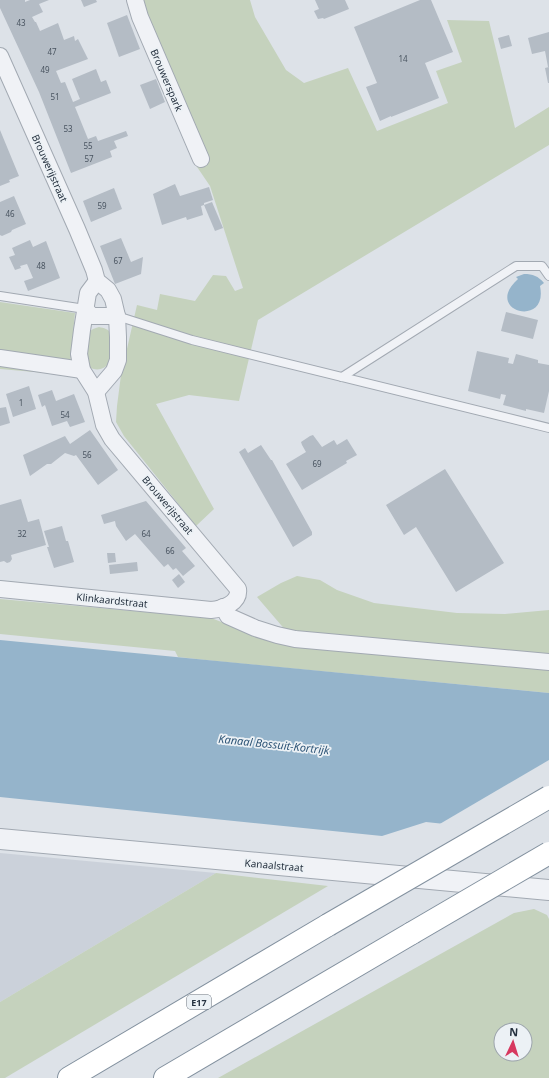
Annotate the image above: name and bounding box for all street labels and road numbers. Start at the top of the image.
street label: Brouwerspark [148,47,187,114]
street label: Brouwerijstraat [29,132,71,204]
street label: Brouwerijstraat [139,473,197,538]
street label: Klinkaardstraat [76,589,149,611]
street label: Kanaalstraat [244,855,304,875]
road number: E17 [187,995,211,1009]

